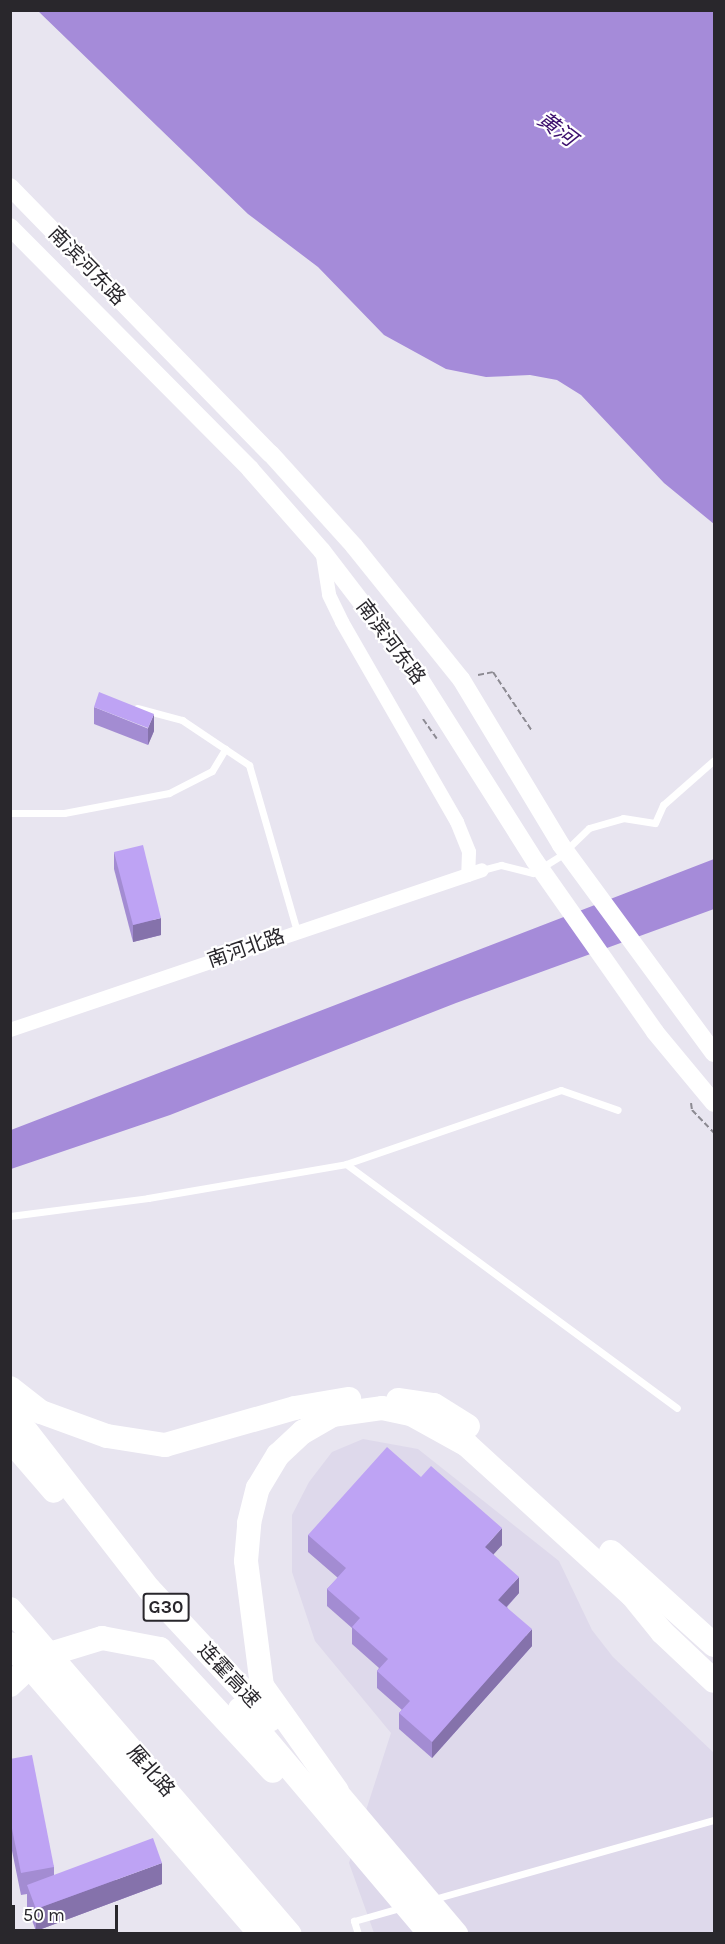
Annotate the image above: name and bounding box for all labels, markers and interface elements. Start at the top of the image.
water label: 黄河 [533,106,581,152]
street label: 南滨河东路 [44,222,130,310]
street label: 南滨河东路 [351,595,431,689]
street label: 南河北路 [204,924,288,972]
road number: G30 [142,1592,190,1622]
street label: 连霍高速 [193,1638,265,1712]
street label: 雁北路 [122,1740,180,1802]
scale bar [15,1893,122,1931]
text: 50 m [23,1904,65,1926]

